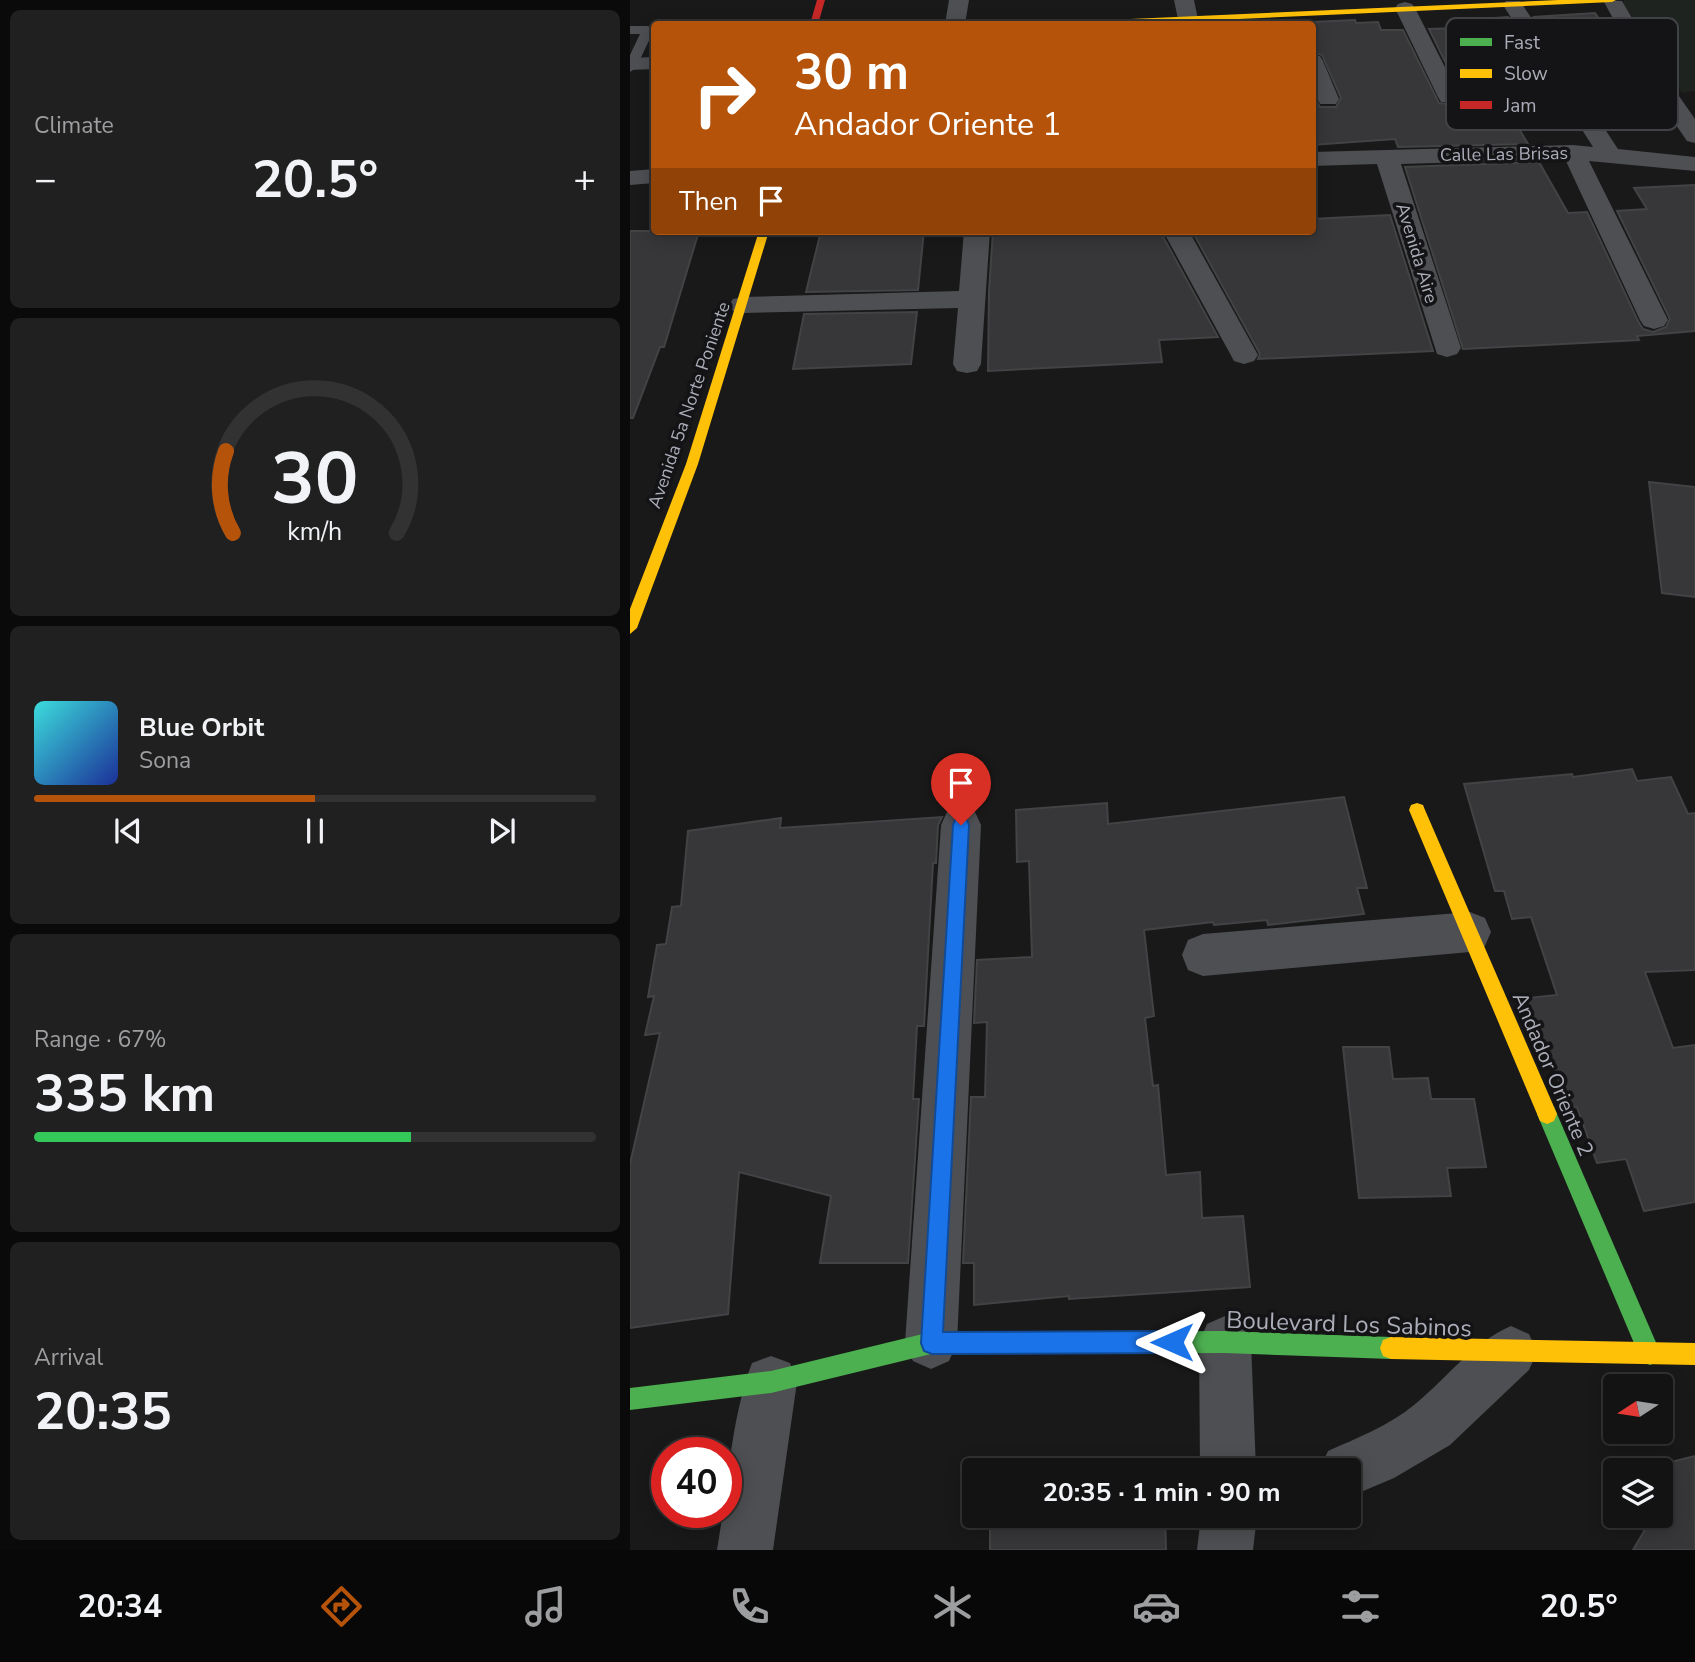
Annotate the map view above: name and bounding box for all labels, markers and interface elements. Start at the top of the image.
legend [1446,18,1678,130]
text: Fast [1504,30,1540,56]
text: 30 m [794,39,909,106]
icon: right [679,49,770,140]
text: Slow [1504,61,1548,87]
text: Jam [1503,93,1537,119]
text: Andador Oriente 1 [794,103,1061,146]
text: Climate [34,110,114,141]
street label: Calle Las Brisas [1440,141,1568,167]
text: 20.5° [252,144,378,215]
text: − [34,154,57,205]
text: + [573,154,596,205]
icon: arrive [752,182,790,220]
text: Then [679,184,738,219]
street label: Avenida Aire [1390,200,1444,306]
street label: Avenida 5a Norte Poniente [642,298,736,512]
text: 30 [271,429,359,529]
text: km/h [287,515,343,549]
text: Blue Orbit [139,710,264,745]
text: Sona [139,745,191,776]
pin [931,753,991,825]
icon: arrive [942,764,980,802]
icon: previous [109,812,147,850]
icon: pause [296,812,334,850]
icon: next [483,812,521,850]
street label: Andador Oriente 2 [1506,988,1600,1160]
text: Range · 67% [34,1024,166,1055]
text: 335 km [34,1058,215,1129]
street label: Boulevard Los Sabinos [1226,1304,1472,1344]
position arrow [1135,1305,1209,1379]
text: Arrival [34,1342,103,1373]
north arrow [1603,1374,1673,1444]
map controls [1603,1374,1673,1528]
text: 20:35 [34,1376,172,1447]
speed limit sign: 40 [651,1437,742,1528]
button: layers [1603,1458,1673,1528]
text: 20:35 · 1 min · 90 m [1042,1475,1281,1510]
icon: directions [317,1582,366,1631]
icon: music [521,1582,570,1631]
icon: phone [725,1582,774,1631]
icon: climate [928,1582,977,1631]
icon: car [1132,1582,1181,1631]
icon: filters [1336,1582,1385,1631]
text: 20:34 [77,1585,162,1628]
text: 20.5° [1540,1585,1618,1628]

